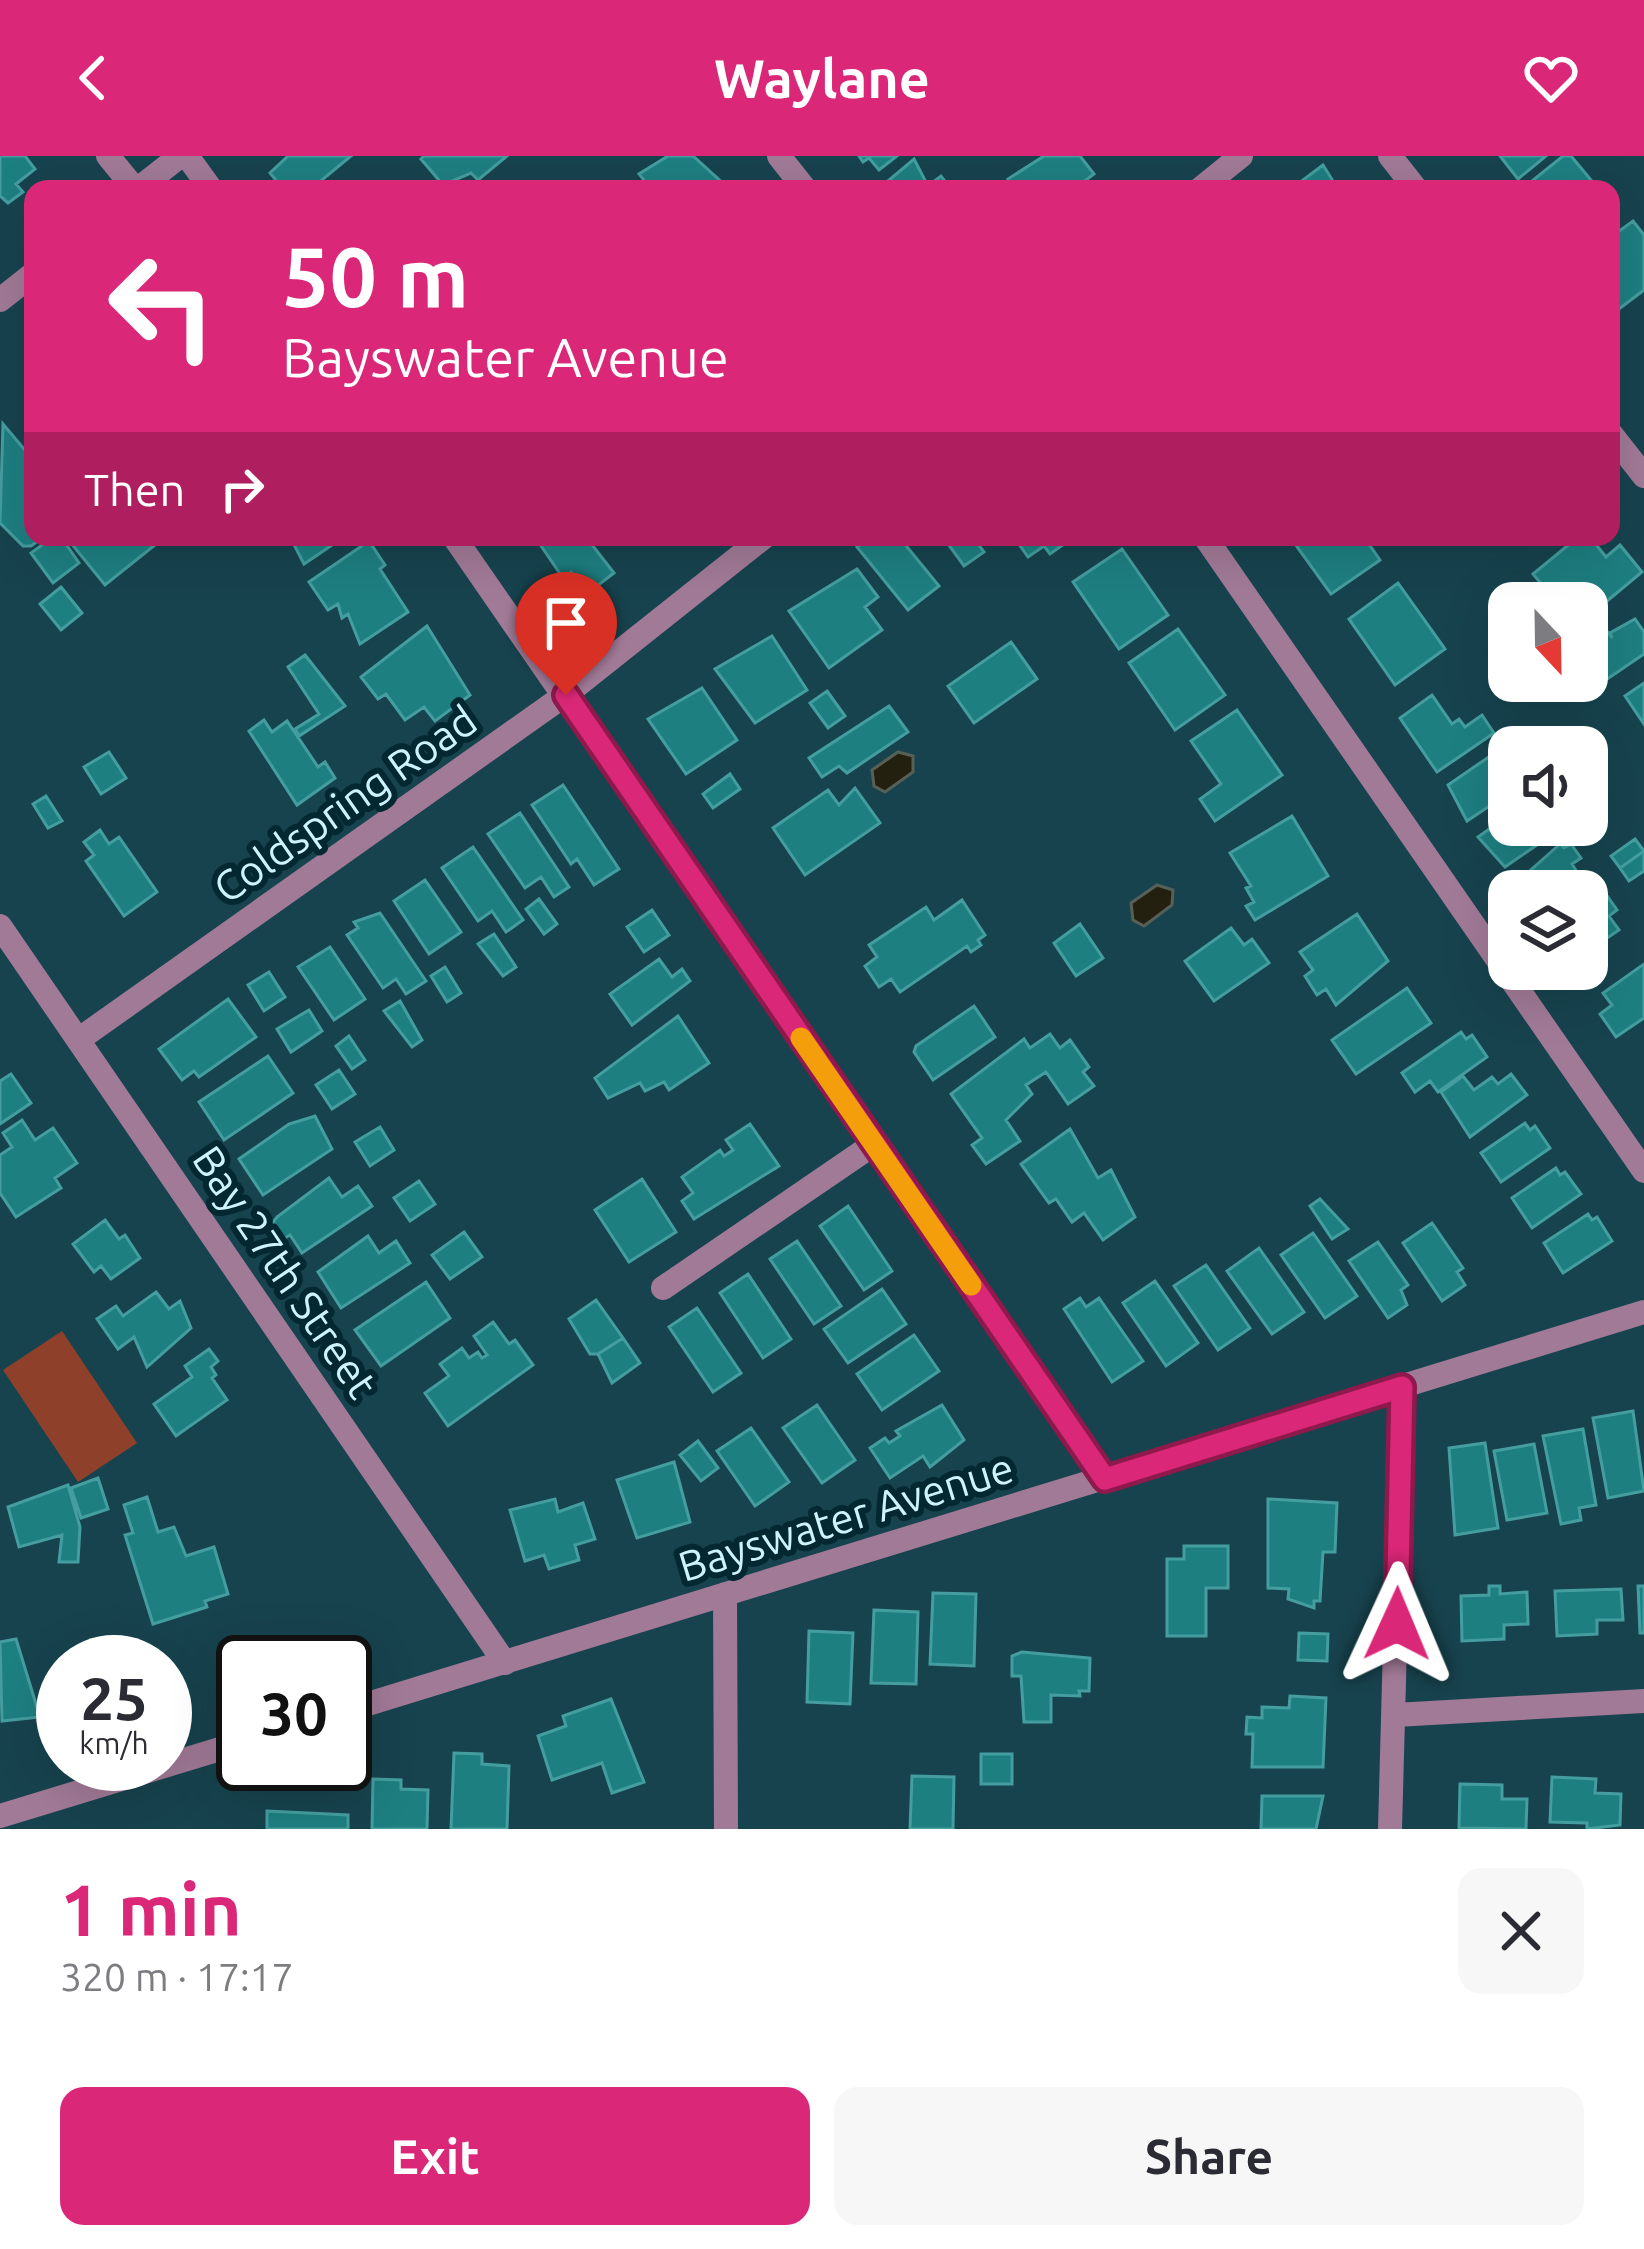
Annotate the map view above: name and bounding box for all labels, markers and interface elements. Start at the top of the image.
icon: back [60,45,126,111]
icon: heart [1518,45,1584,111]
text: Waylane [714,48,930,108]
icon: left [84,228,240,384]
text: 50 m [282,229,469,323]
text: Bayswater Avenue [282,327,729,387]
icon: right [209,456,275,522]
text: Then [84,464,185,515]
pin [515,572,617,695]
north arrow [1488,582,1608,702]
map controls [1488,582,1608,990]
icon: arrive [533,590,599,656]
street label: Coldspring Road [205,696,485,912]
button: sound [1488,726,1608,846]
button: layers [1488,870,1608,990]
street label: Bay 27th Street [184,1137,387,1406]
street label: Bayswater Avenue [673,1443,1019,1590]
position arrow [1334,1561,1460,1687]
speed limit sign: 30 [216,1635,372,1791]
text: 25 [80,1664,148,1731]
text: km/h [79,1726,149,1760]
button: close [1458,1868,1584,1994]
text: 1 min [60,1869,242,1950]
text: 320 m · 17:17 [60,1955,294,1998]
button: Exit [60,2087,810,2225]
button: Share [834,2087,1584,2225]

